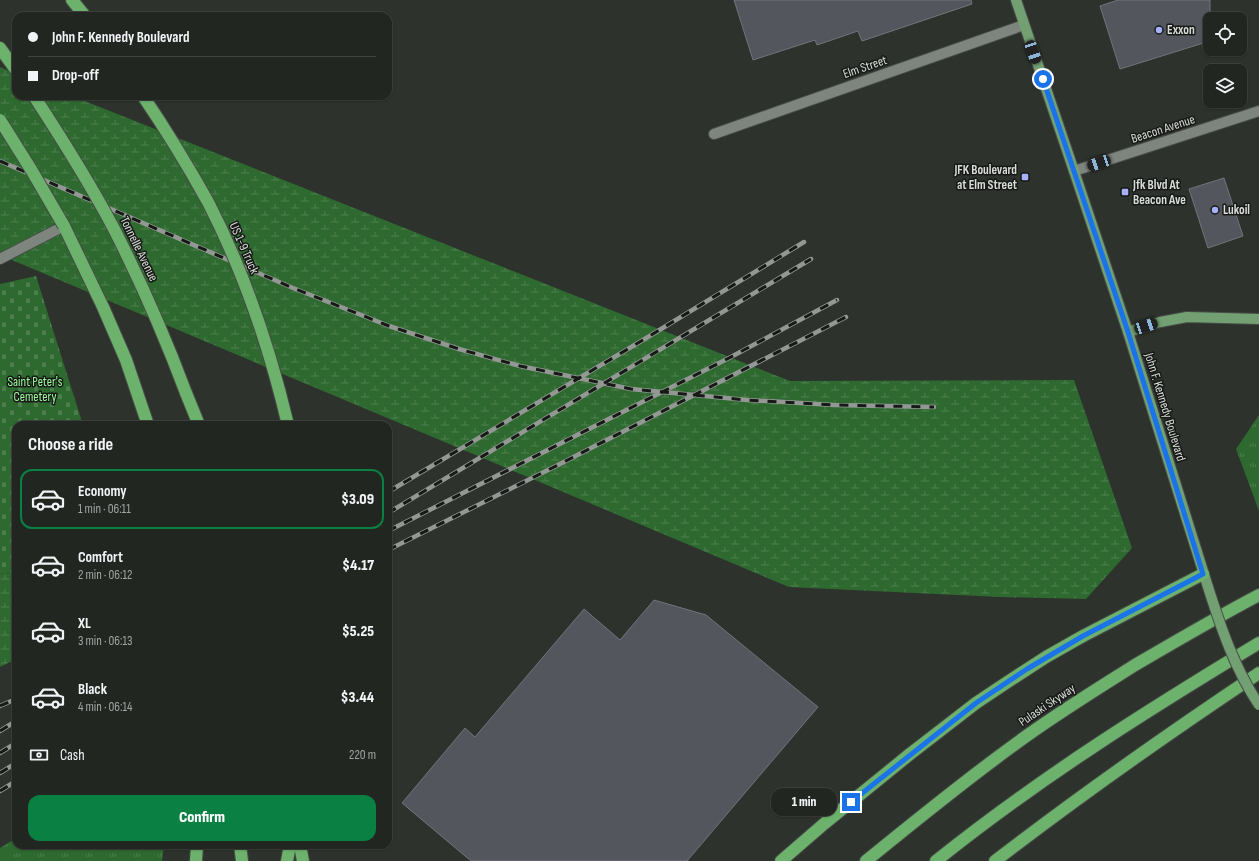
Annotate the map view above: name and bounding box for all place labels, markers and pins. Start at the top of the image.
place label: Exxon [1167,22,1195,38]
marker: Exxon [1154,25,1164,35]
place label: JFK Boulevard at Elm Street [953,162,1018,193]
marker: JFK Boulevard at Elm Street [1020,172,1030,182]
place label: Jfk Blvd At Beacon Ave [1132,177,1186,208]
marker: Jfk Blvd At Beacon Ave [1120,187,1130,197]
place label: Lukoil [1223,202,1250,218]
marker: Lukoil [1210,205,1220,215]

